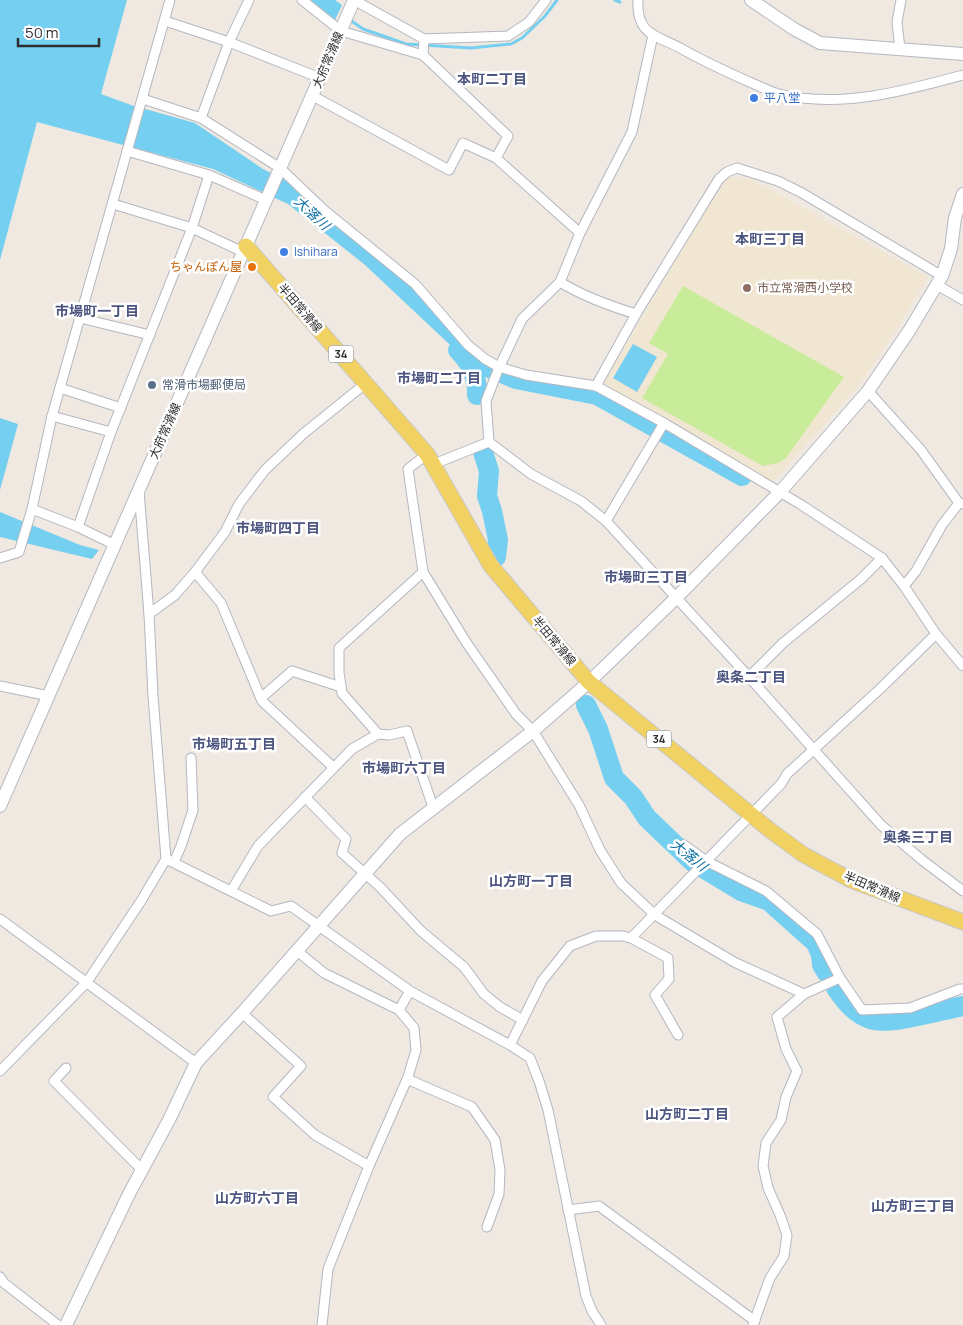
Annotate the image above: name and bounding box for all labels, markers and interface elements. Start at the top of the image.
scale bar [18,15,99,47]
text: 50 m [25,22,59,43]
street label: 大府常滑線 [308,29,347,91]
district label: 本町二丁目 [457,69,527,88]
place label: 平八堂 [764,89,800,106]
marker: 平八堂 [748,92,760,104]
water label: 大落川 [291,191,336,235]
district label: 本町三丁目 [735,229,805,248]
place label: Ishihara [294,243,338,260]
marker: Ishihara [278,246,290,258]
place label: ちゃんぽん屋 [170,258,242,275]
marker: ちゃんぽん屋 [246,261,258,273]
street label: 半田常滑線 [274,279,326,336]
place label: 市立常滑西小学校 [757,279,853,296]
marker: 市立常滑西小学校 [741,282,753,294]
district label: 市場町一丁目 [55,301,139,320]
road number: 34 [328,346,354,362]
district label: 市場町二丁目 [397,368,481,387]
place label: 常滑市場郵便局 [162,376,246,393]
marker: 常滑市場郵便局 [146,379,158,391]
street label: 大府常滑線 [145,400,185,462]
district label: 市場町四丁目 [236,518,320,537]
district label: 市場町三丁目 [604,567,688,586]
street label: 半田常滑線 [529,612,580,669]
district label: 奥条二丁目 [716,667,786,686]
road number: 34 [646,731,672,748]
district label: 市場町五丁目 [192,734,276,753]
district label: 市場町六丁目 [362,758,446,777]
district label: 奥条三丁目 [883,827,953,846]
water label: 大落川 [667,834,713,876]
street label: 半田常滑線 [841,867,903,906]
district label: 山方町一丁目 [489,871,573,890]
district label: 山方町二丁目 [645,1104,729,1123]
district label: 山方町六丁目 [215,1188,299,1207]
district label: 山方町三丁目 [871,1196,955,1215]

